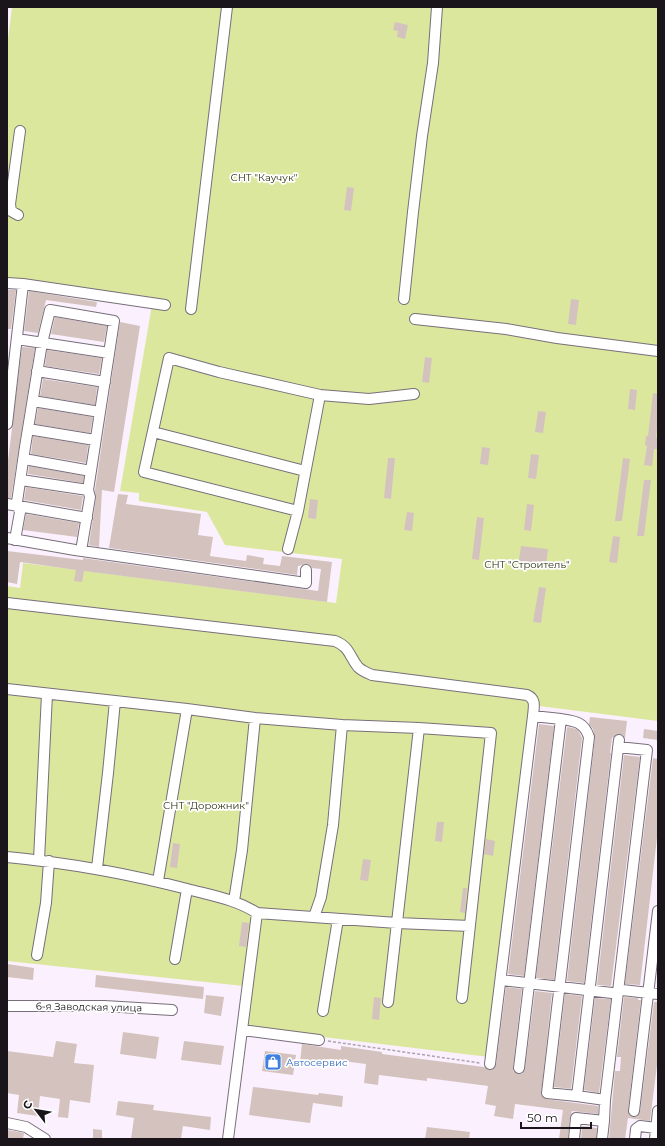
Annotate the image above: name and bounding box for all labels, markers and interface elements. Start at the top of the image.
park label: СНТ "Каучук" [231,171,298,184]
park label: СНТ "Строитель" [484,558,570,571]
park label: СНТ "Дорожник" [163,799,249,812]
street label: 6-я Заводская улица [36,1000,142,1014]
shop icon: Автосервис [263,1052,283,1072]
place label: Автосервис [286,1056,348,1069]
north arrow [16,1090,56,1130]
text: С [19,1098,35,1112]
scale bar [521,1104,591,1130]
text: 50 m [527,1110,558,1125]

